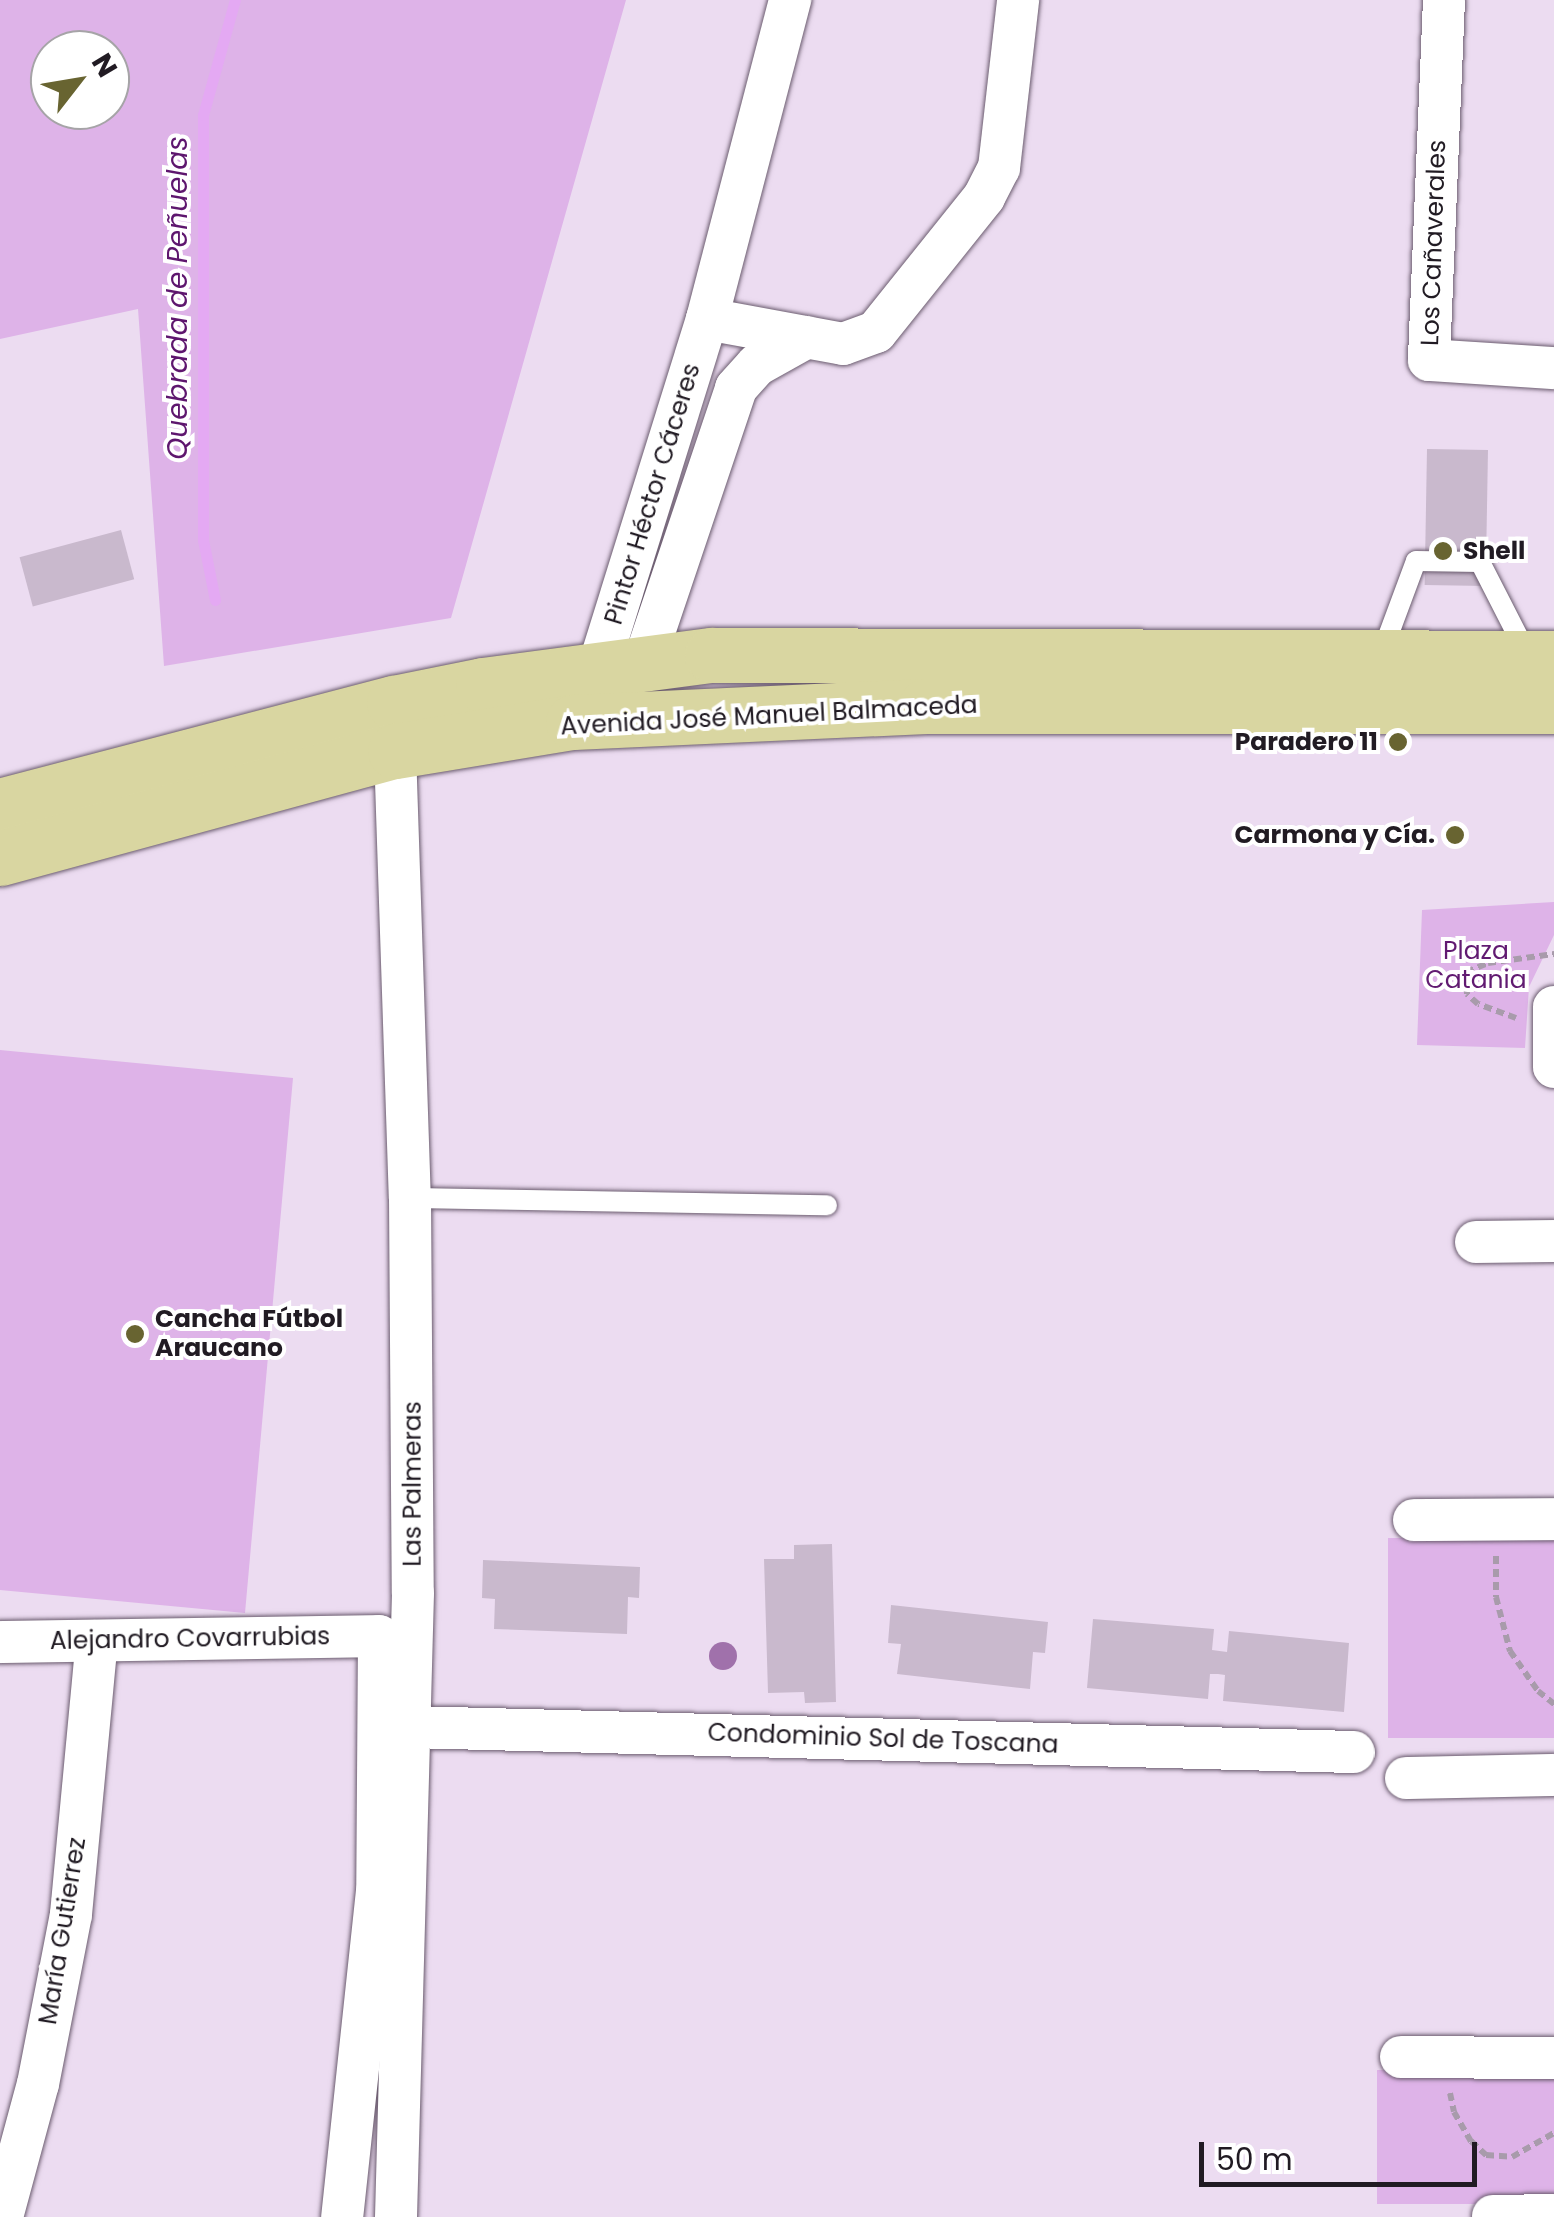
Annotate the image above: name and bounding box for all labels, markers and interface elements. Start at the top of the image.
north arrow [30,30,130,130]
text: N [82,46,127,84]
water label: Quebrada de Peñuelas [161,136,195,460]
street label: Los Cañaverales [1415,140,1453,346]
street label: Pintor Héctor Cáceres [599,360,707,628]
place label: Shell [1463,536,1525,566]
marker: Shell [1432,540,1454,562]
street label: Avenida José Manuel Balmaceda [560,690,978,742]
place label: Paradero 11 [1235,727,1378,757]
marker: Paradero 11 [1387,731,1409,753]
place label: Carmona y Cía. [1235,820,1435,850]
marker: Carmona y Cía. [1444,824,1466,846]
park label: Plaza Catania [1425,937,1527,996]
place label: Cancha Fútbol Araucano [155,1305,343,1364]
marker: Cancha Fútbol Araucano [124,1323,146,1345]
street label: Las Palmeras [398,1401,428,1567]
street label: Alejandro Covarrubias [50,1622,330,1656]
street label: Condominio Sol de Toscana [707,1718,1059,1760]
street label: María Gutierrez [33,1835,93,2027]
scale bar [1204,2122,1482,2184]
text: 50 m [1216,2138,1293,2181]

